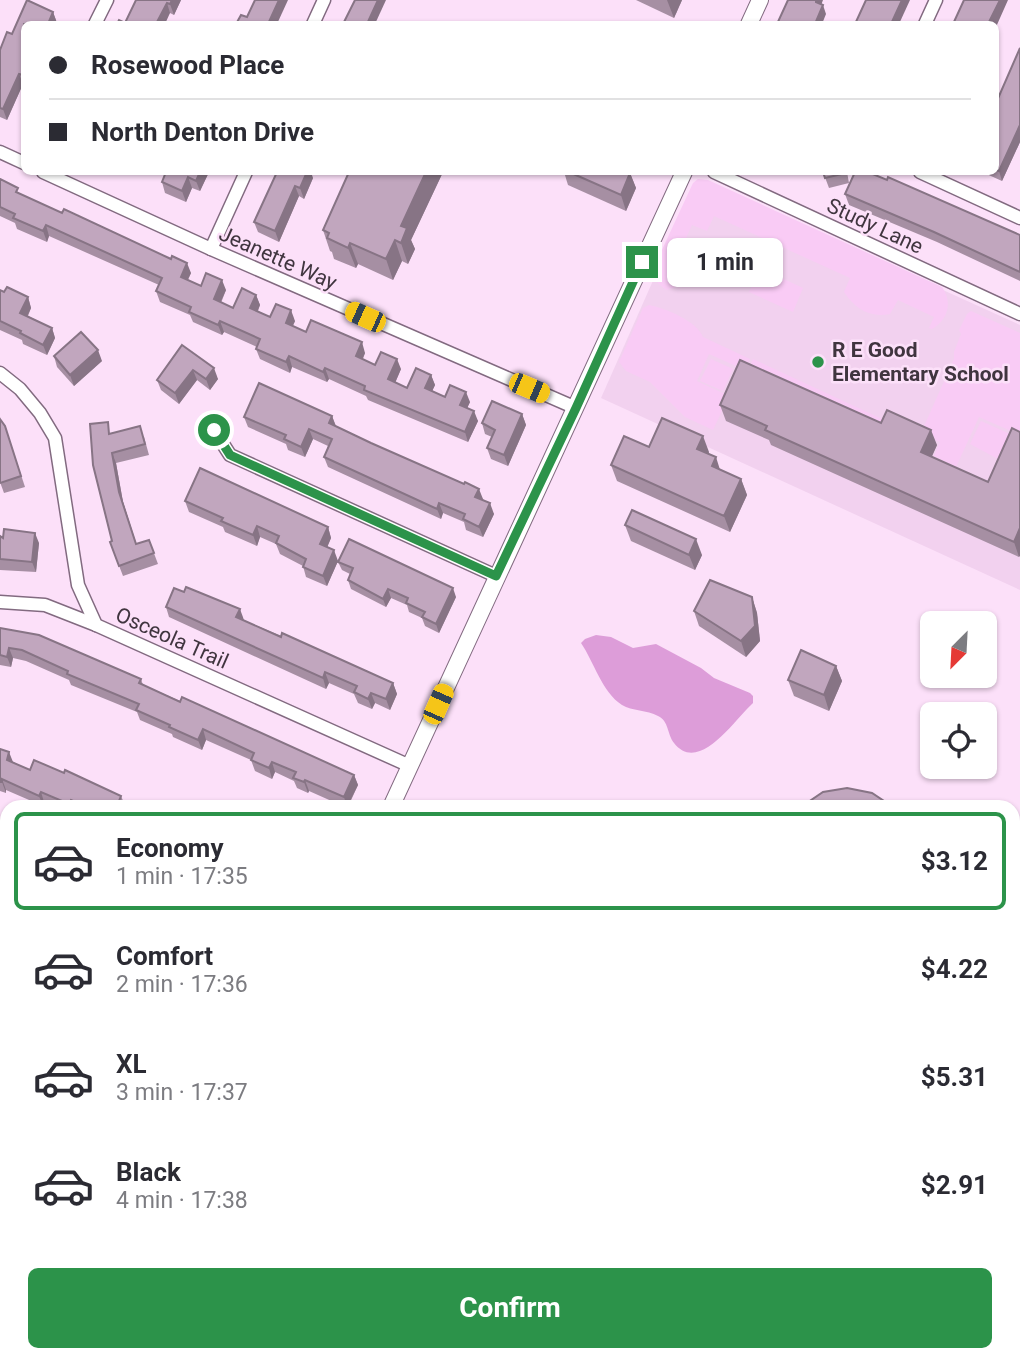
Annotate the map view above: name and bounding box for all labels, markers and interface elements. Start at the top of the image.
text: Rosewood Place [91,50,284,80]
text: North Denton Drive [91,117,314,147]
street label: Study Lane [823,193,927,259]
street label: Jeanette Way [215,221,341,295]
callout: 1 min [666,238,782,286]
route end [626,246,658,278]
text: 1 min [696,249,754,276]
car [342,299,389,335]
place label: R E Good Elementary School [832,338,1009,386]
marker: R E Good Elementary School [810,354,826,370]
car [506,370,553,406]
route start [198,414,230,446]
street label: Osceola Trail [112,602,232,674]
north arrow [920,611,998,688]
map controls [920,611,997,779]
car [420,681,457,727]
button: locate [920,702,997,779]
icon: car [32,830,95,893]
text: Economy [116,833,223,863]
text: $3.12 [921,846,988,876]
text: 1 min · 17:35 [116,863,248,890]
icon: car [32,938,95,1001]
text: Comfort [116,941,213,971]
text: $4.22 [921,954,988,984]
text: 2 min · 17:36 [116,971,248,998]
icon: car [32,1046,95,1109]
text: XL [116,1049,147,1079]
text: $5.31 [921,1062,988,1092]
text: 3 min · 17:37 [116,1079,248,1106]
icon: car [32,1154,95,1217]
text: Black [116,1157,181,1187]
text: $2.91 [921,1170,988,1200]
text: 4 min · 17:38 [116,1187,248,1214]
button: Confirm [28,1268,992,1348]

